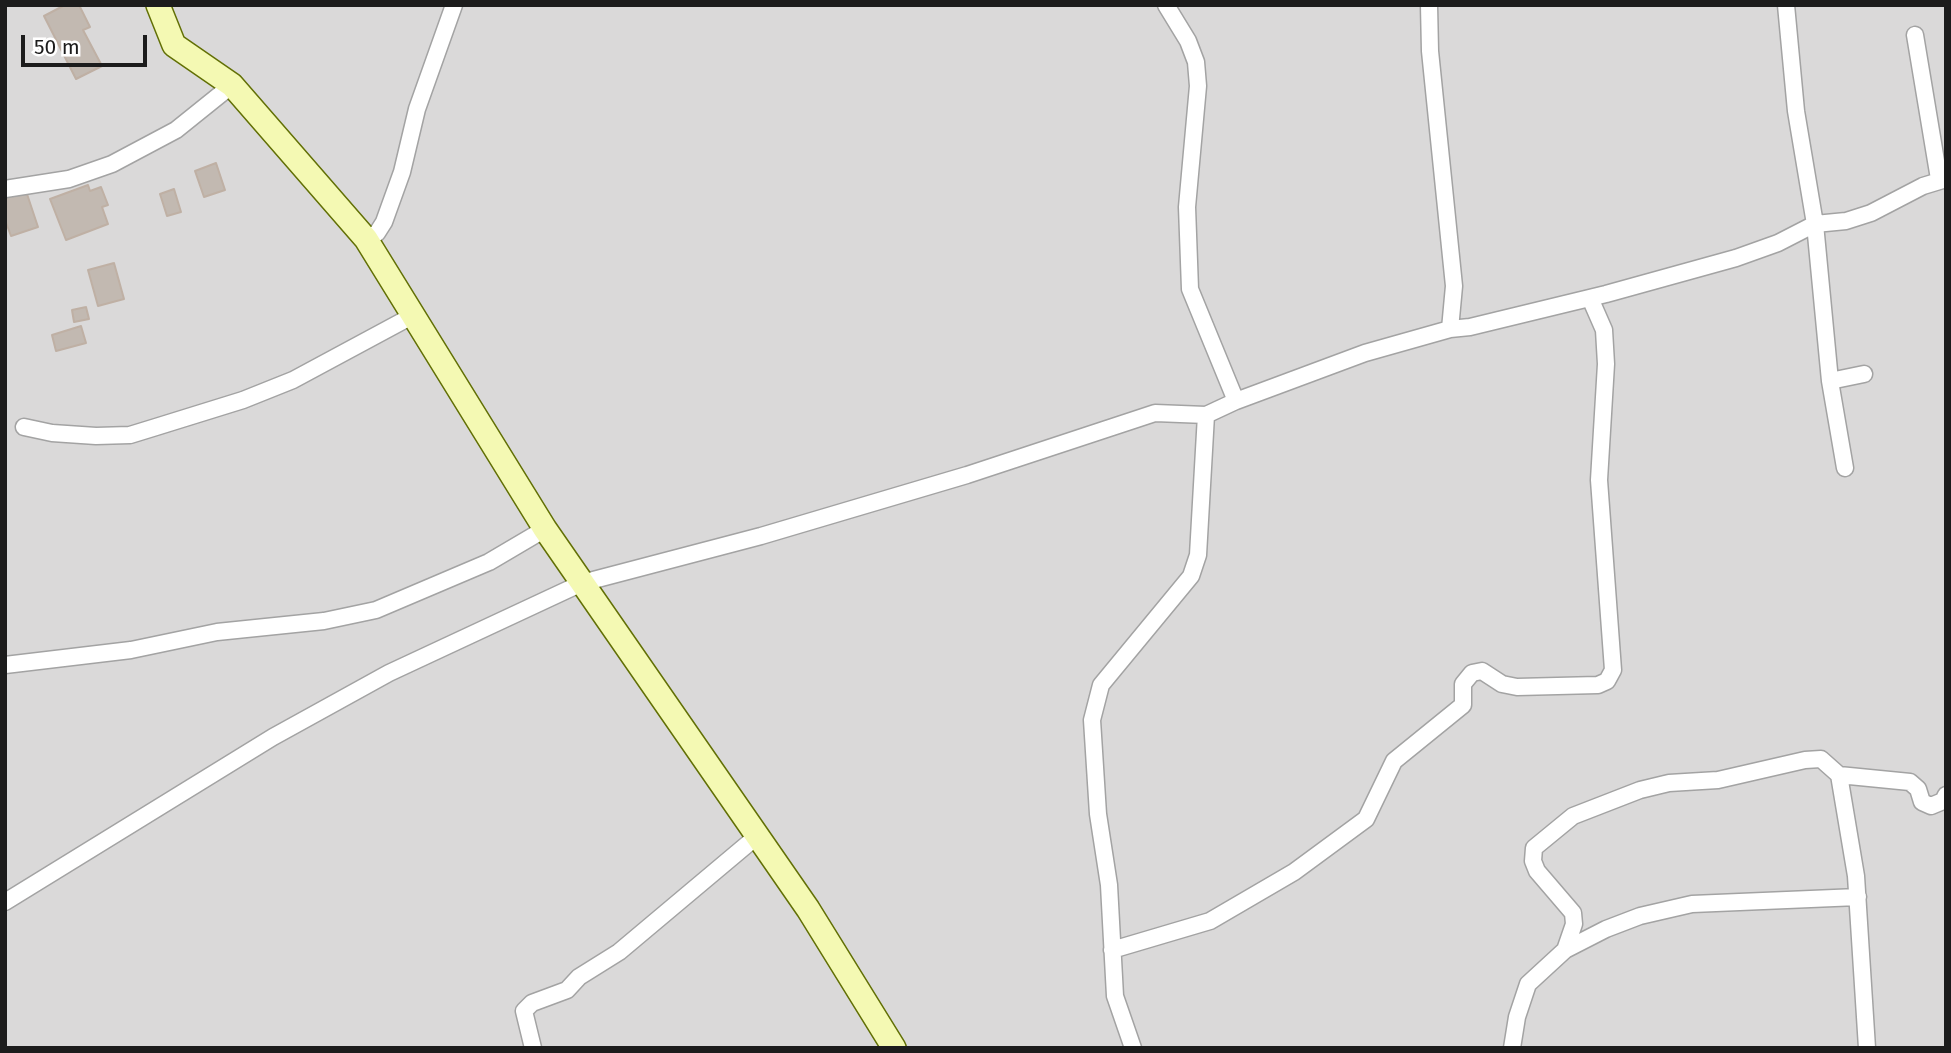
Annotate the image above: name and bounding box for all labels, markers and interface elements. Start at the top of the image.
scale bar [24,21,150,65]
text: 50 m [34,34,80,60]

